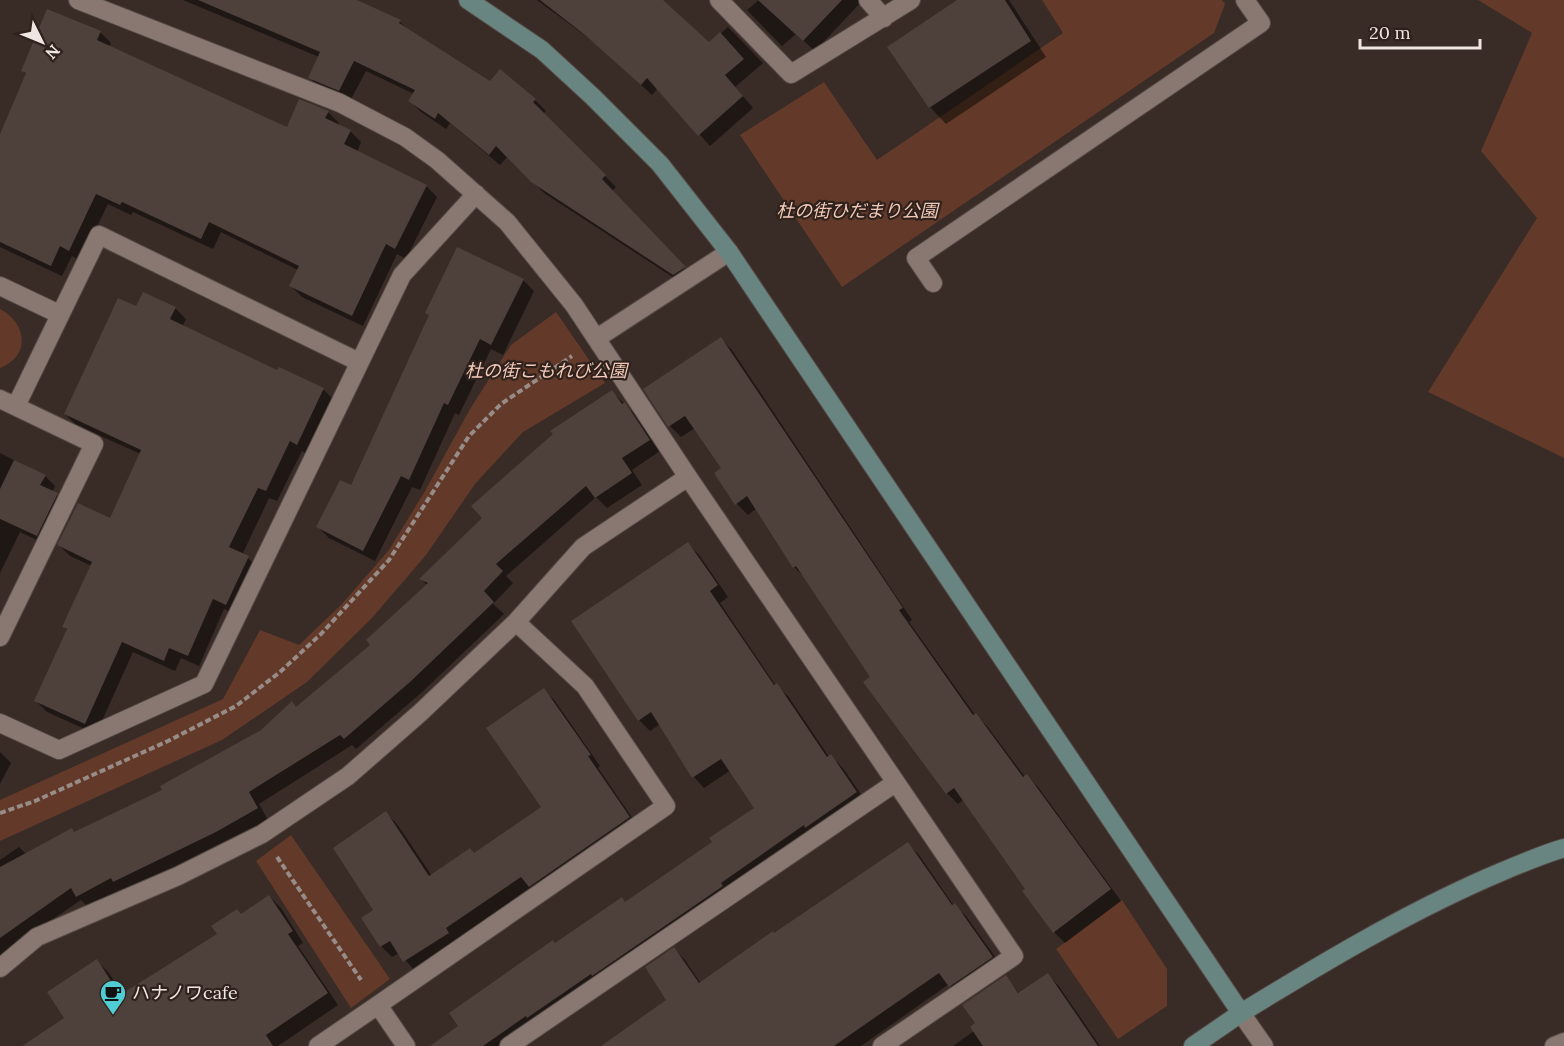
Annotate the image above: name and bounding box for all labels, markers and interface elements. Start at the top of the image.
north arrow [12,12,72,72]
scale bar [1360,12,1480,50]
text: 20 m [1369,21,1411,44]
text: N [41,41,65,64]
park label: 杜の街ひだまり公園 [776,199,941,222]
park label: 杜の街こもれび公園 [465,359,630,382]
cafe icon: ハナノワcafe [98,978,128,1016]
place label: ハナノワcafe [132,981,238,1004]

